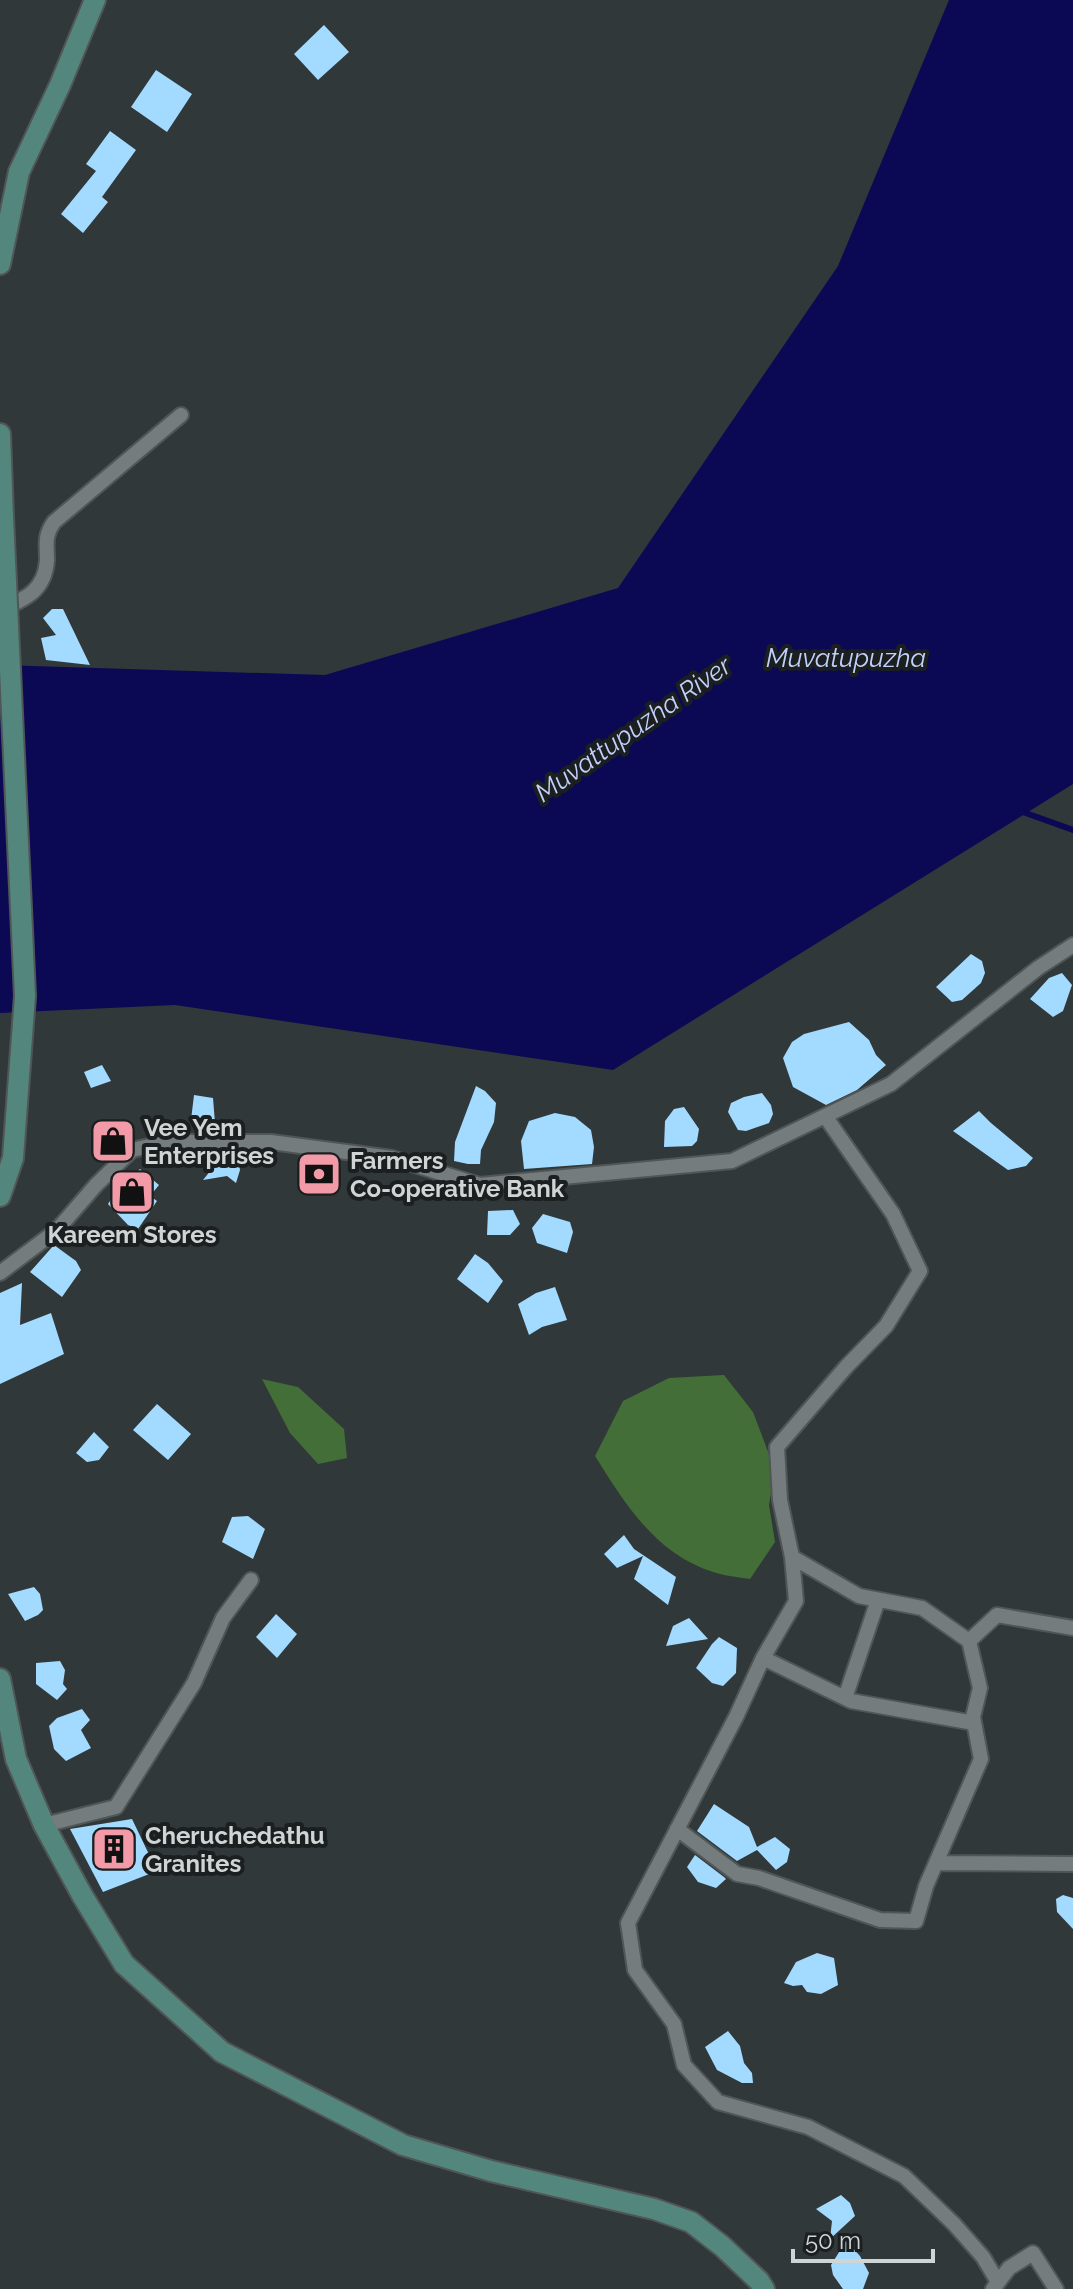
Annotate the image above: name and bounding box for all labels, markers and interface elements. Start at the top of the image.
water label: Muvatupuzha [766,643,926,673]
water label: Muvattupuzha River [529,650,738,808]
place label: Vee Yem Enterprises [144,1113,274,1170]
shop icon: Vee Yem Enterprises [89,1117,137,1165]
place label: Farmers Co-operative Bank [350,1146,565,1203]
bank icon: Farmers Co-operative Bank [295,1150,343,1198]
shop icon: Kareem Stores [108,1168,156,1216]
place label: Kareem Stores [47,1220,217,1249]
place label: Cheruchedathu Granites [145,1821,325,1878]
building icon: Cheruchedathu Granites [90,1825,138,1873]
scale bar [793,2213,933,2263]
text: 50 m [805,2226,861,2255]

